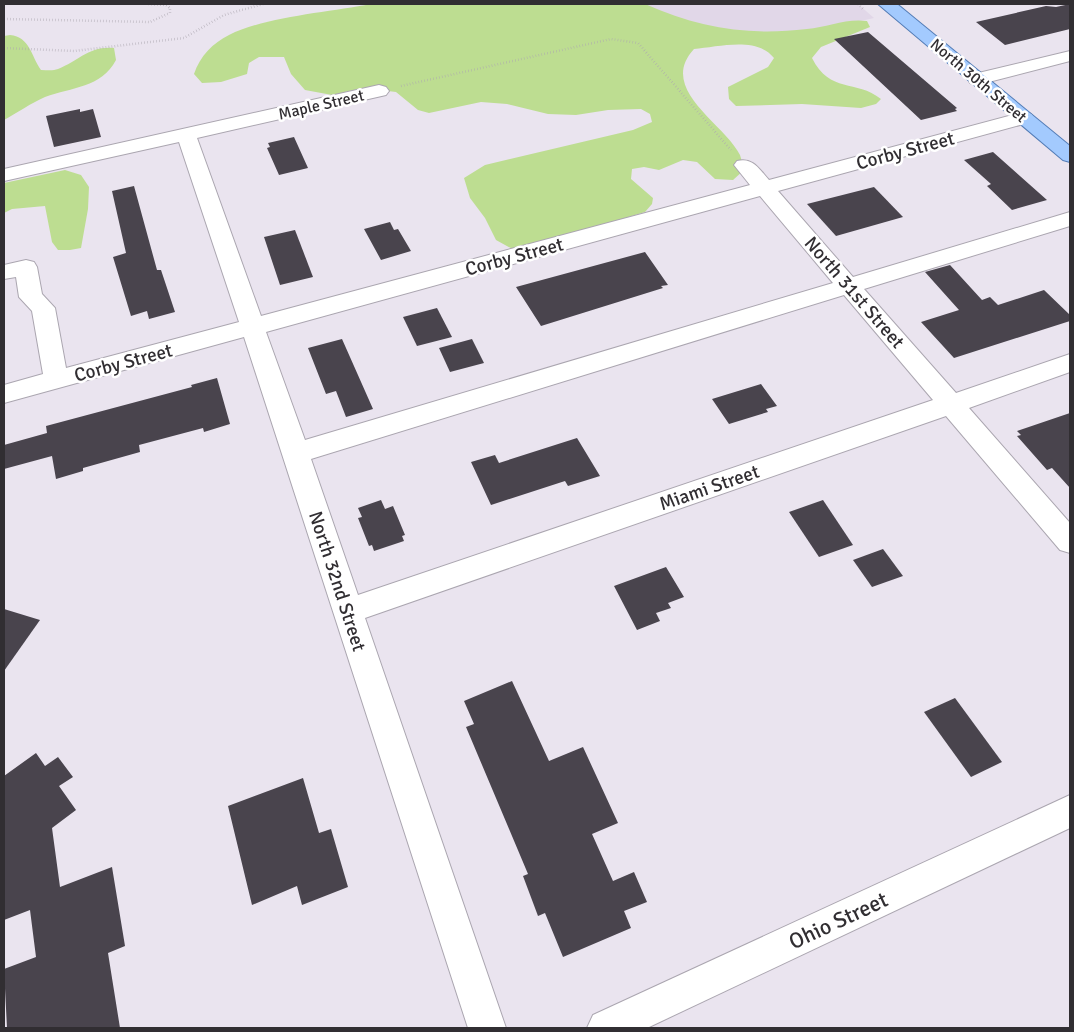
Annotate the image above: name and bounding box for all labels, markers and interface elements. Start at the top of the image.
street label: North 30th Street [926,35,1031,127]
street label: Maple Street [276,85,366,125]
street label: Corby Street [853,126,957,176]
street label: Corby Street [462,232,566,282]
street label: North 31st Street [799,232,910,354]
street label: Corby Street [71,338,175,388]
street label: Miami Street [656,460,763,516]
street label: North 32nd Street [303,508,371,655]
street label: Ohio Street [784,886,892,955]

